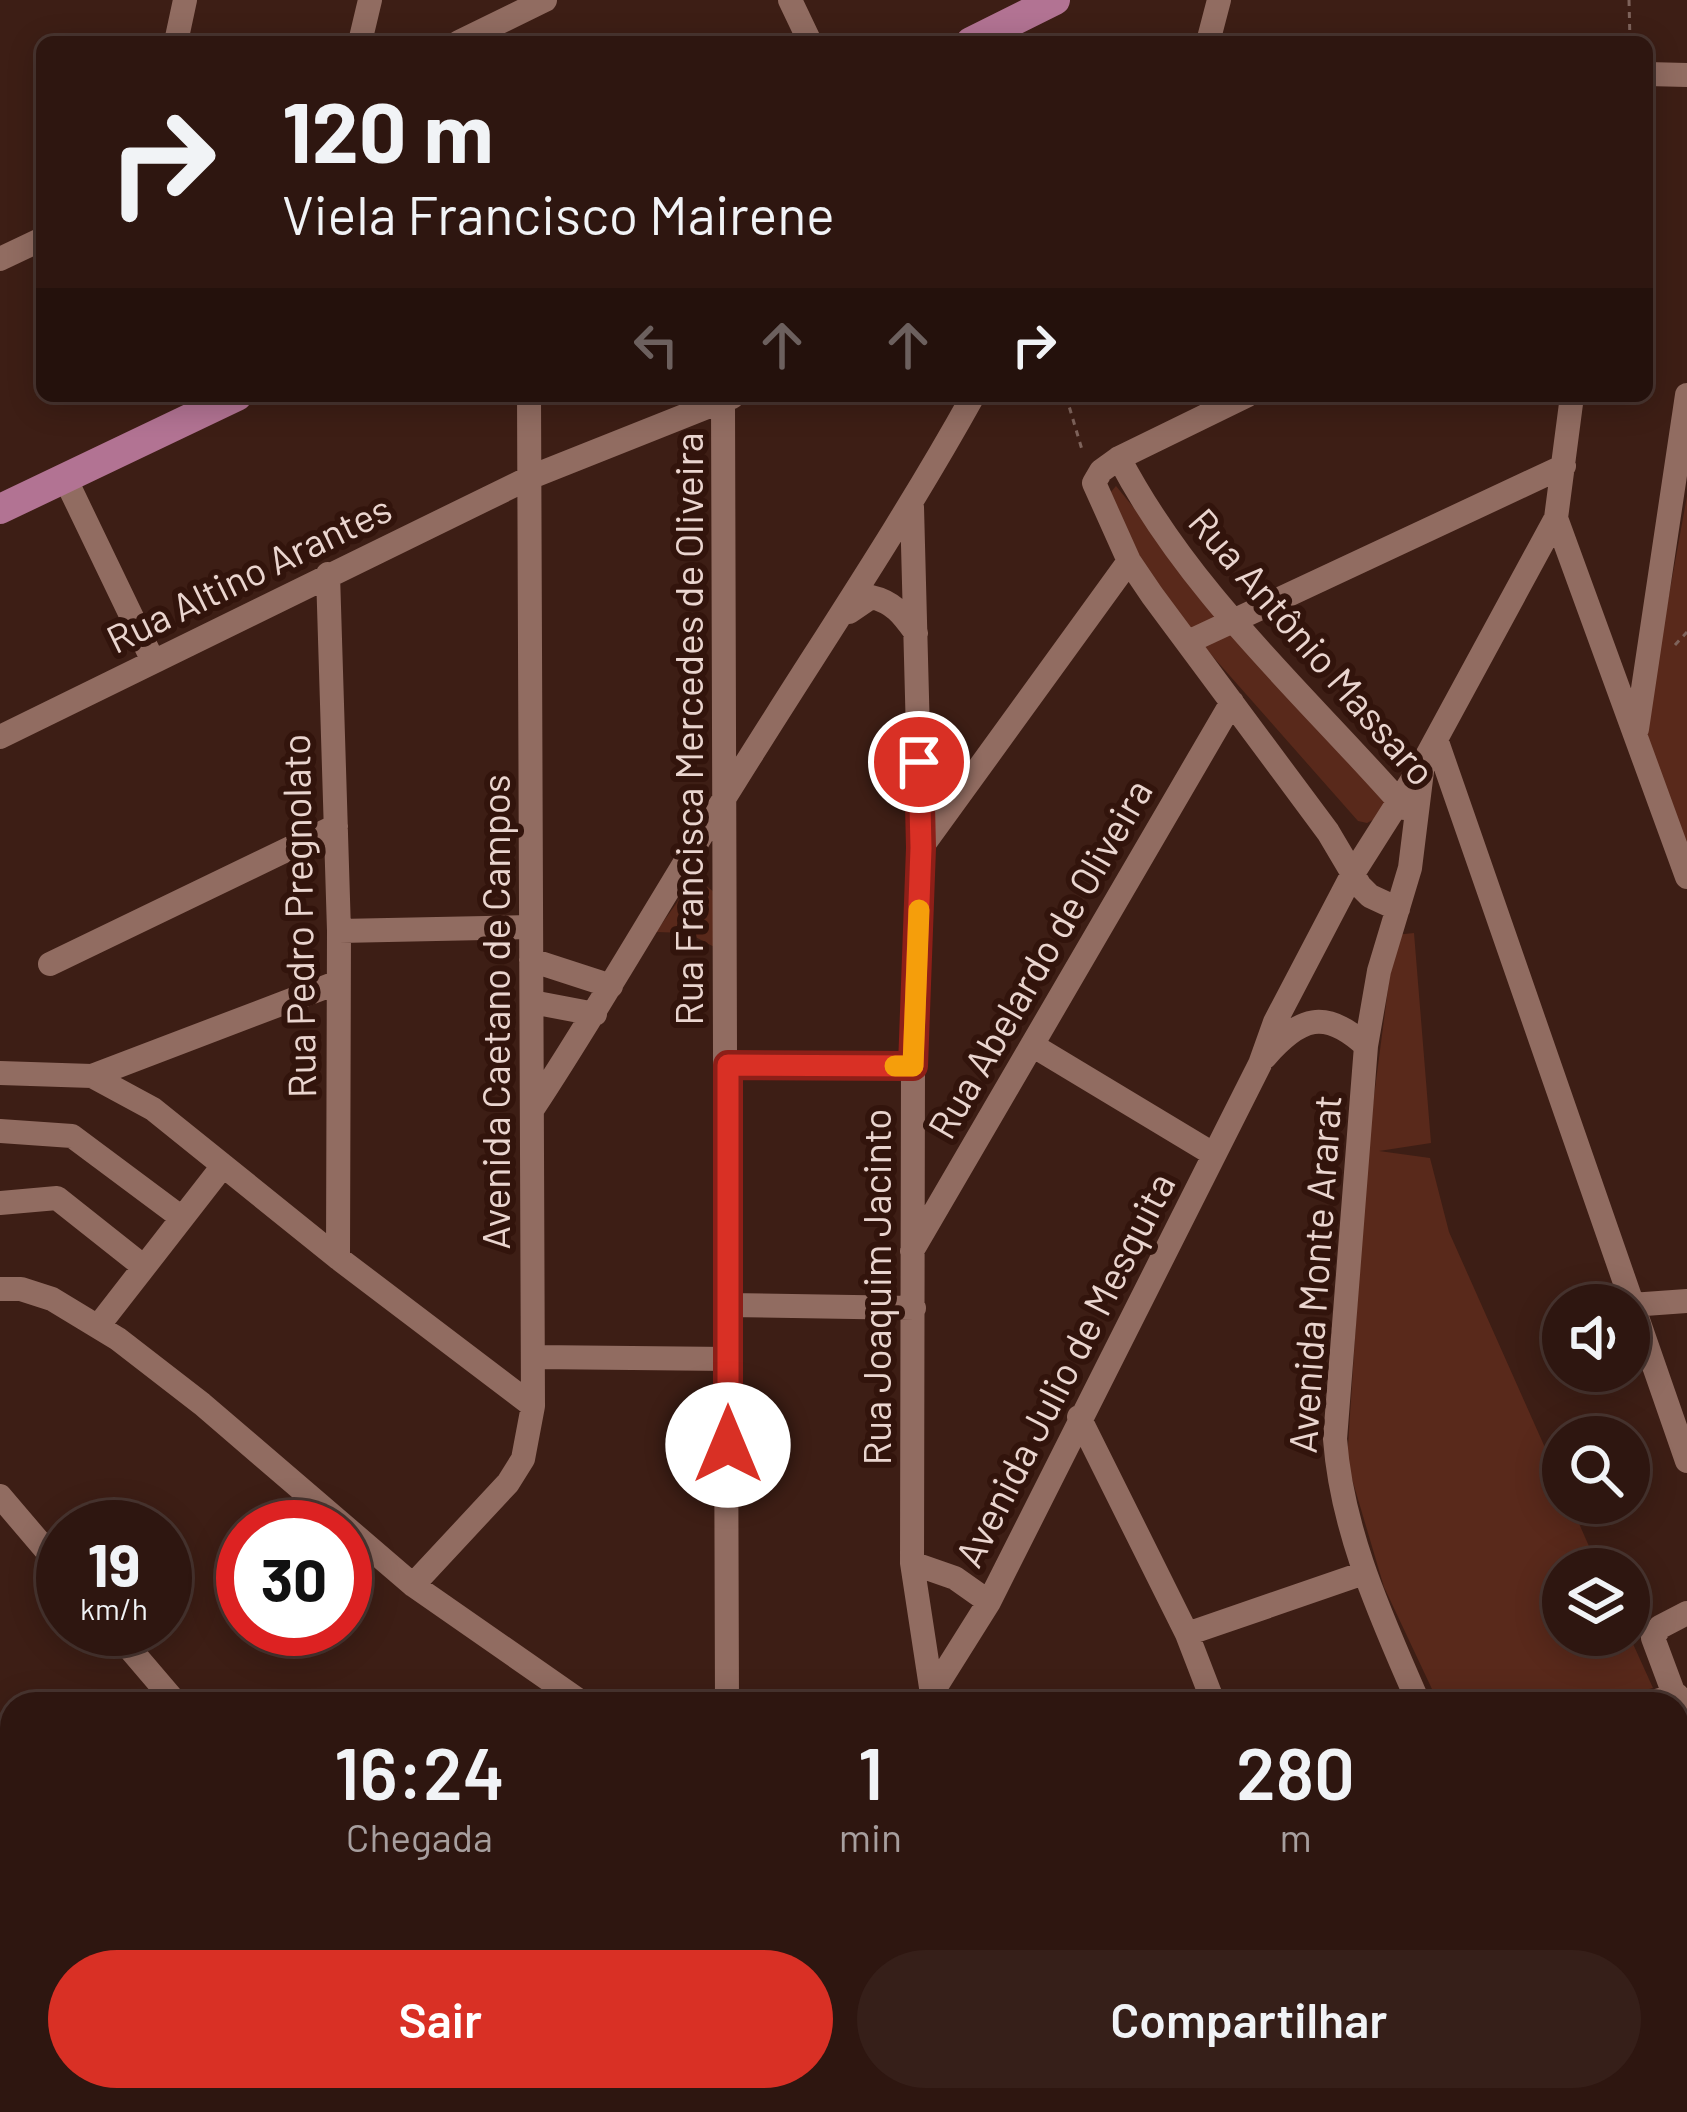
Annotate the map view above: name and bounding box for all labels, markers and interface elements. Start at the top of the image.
text: 120 m [282,79,494,180]
icon: right [84,84,240,240]
text: Viela Francisco Mairene [282,181,835,246]
icon: left [623,312,689,378]
icon: ahead [749,312,815,378]
icon: ahead [875,312,941,378]
icon: right [1001,312,1067,378]
street label: Rua Francisca Mercedes de Oliveira [664,432,711,1026]
street label: Rua Altino Arantes [98,483,398,662]
street label: Rua Antônio Massaro [1180,498,1446,794]
pin [868,711,970,813]
icon: arrive [886,729,952,795]
street label: Rua Pedro Pregnolato [271,733,324,1099]
street label: Rua Abelardo de Oliveira [917,770,1161,1146]
street label: Avenida Caetano de Campos [471,774,518,1250]
street label: Avenida Monte Ararat [1278,1093,1349,1455]
street label: Rua Joaquim Jacinto [852,1108,899,1466]
street label: Avenida Julio de Mesquita [944,1164,1184,1574]
map controls [1542,1284,1650,1656]
button: sound [1542,1284,1650,1392]
position arrow [665,1382,791,1508]
button: search [1542,1416,1650,1524]
speed limit sign: 30 [216,1500,372,1656]
text: 19 [87,1527,141,1599]
button: layers [1542,1548,1650,1656]
text: km/h [80,1590,148,1626]
text: 16:24 [334,1728,505,1814]
text: 1 [858,1728,883,1814]
text: 280 [1236,1728,1355,1814]
text: Chegada [346,1813,493,1860]
text: min [839,1813,902,1860]
text: m [1279,1813,1312,1860]
button: Sair [48,1950,833,2088]
button: Compartilhar [857,1950,1641,2088]

